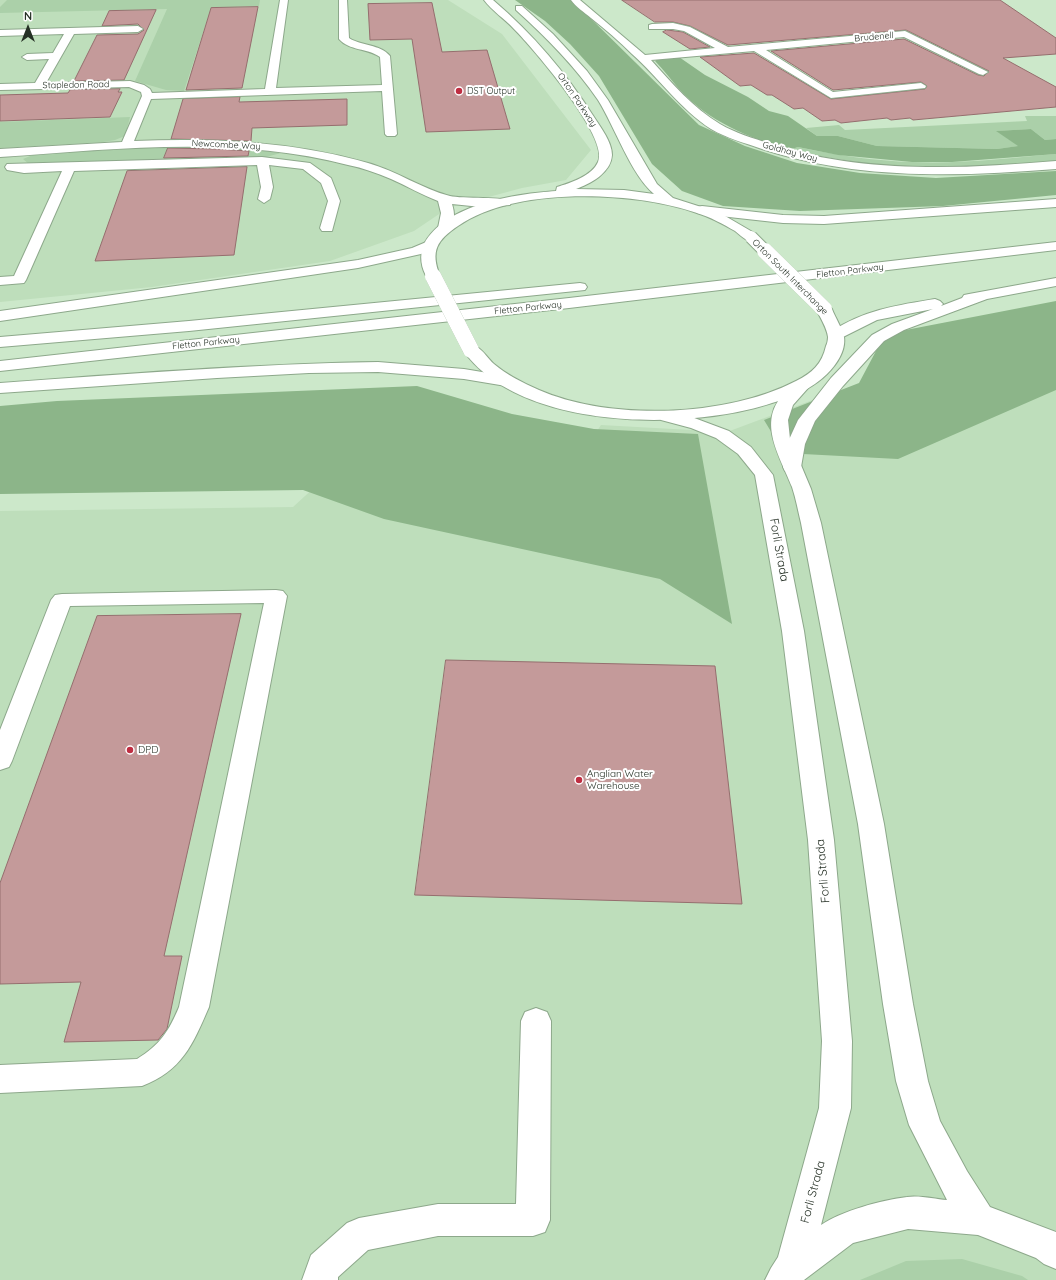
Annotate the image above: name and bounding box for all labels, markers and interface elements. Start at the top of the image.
north arrow [8,8,48,48]
text: N [24,9,32,23]
street label: Brudenell [854,30,894,44]
street label: Orton Parkway [555,71,599,129]
street label: Stapledon Road [42,79,110,91]
marker: DST Output [454,86,464,96]
place label: DST Output [467,86,515,96]
street label: Newcombe Way [191,138,261,152]
street label: Goldhay Way [761,139,819,165]
street label: Orton South Interchange [750,237,830,317]
street label: Fletton Parkway [816,262,884,280]
street label: Fletton Parkway [494,299,562,317]
street label: Fletton Parkway [172,334,240,352]
street label: Forli Strada [766,517,792,583]
place label: DPD [138,744,158,756]
marker: DPD [125,745,135,755]
place label: Anglian Water Warehouse [587,768,653,792]
marker: Anglian Water Warehouse [574,775,584,785]
street label: Forli Strada [813,838,833,904]
street label: Forli Strada [798,1159,828,1225]

